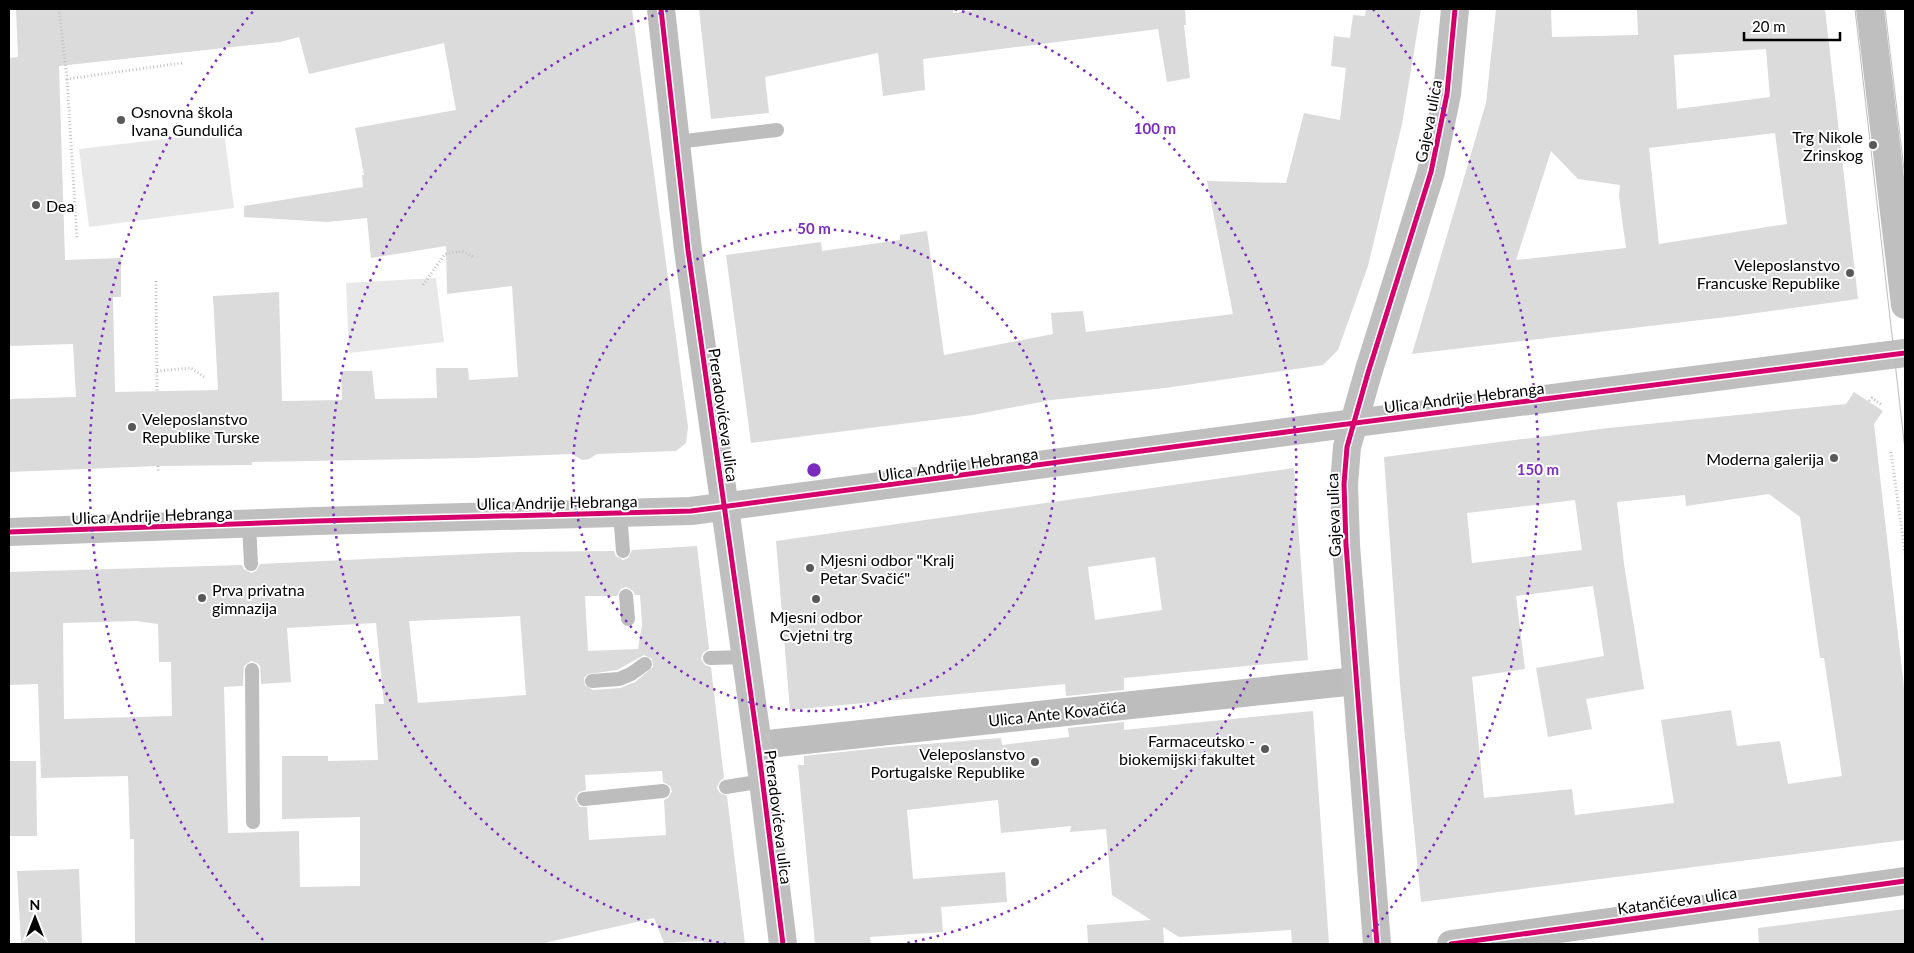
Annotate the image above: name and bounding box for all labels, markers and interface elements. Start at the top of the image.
scale bar [1744,10,1840,42]
text: 20 m [1752,17,1786,35]
street label: Gajeva ulica [1411,78,1445,164]
place label: Osnovna škola Ivana Gundulića [131,102,243,139]
marker: Osnovna škola Ivana Gundulića [115,114,127,126]
text: 100 m [1134,119,1176,137]
place label: Trg Nikole Zrinskog [1792,127,1863,164]
marker: Trg Nikole Zrinskog [1867,139,1879,151]
place label: Dea [46,196,74,215]
marker: Dea [30,199,42,211]
text: 50 m [797,219,831,237]
place label: Veleposlanstvo Francuske Republike [1697,255,1840,292]
marker: Veleposlanstvo Francuske Republike [1844,267,1856,279]
street label: Preradovićeva ulica [705,347,743,483]
street label: Ulica Andrije Hebranga [1383,378,1545,416]
place label: Veleposlanstvo Republike Turske [142,409,260,446]
marker: Veleposlanstvo Republike Turske [126,421,138,433]
street label: Ulica Andrije Hebranga [877,443,1039,485]
place label: Moderna galerija [1706,449,1824,468]
marker: Moderna galerija [1828,452,1840,464]
text: 150 m [1517,460,1559,478]
centre of rings [805,461,823,479]
street label: Gajeva ulica [1322,473,1344,557]
street label: Ulica Andrije Hebranga [476,491,638,513]
street label: Ulica Andrije Hebranga [71,503,233,527]
place label: Mjesni odbor "Kralj Petar Svačić" [820,550,954,587]
marker: Mjesni odbor "Kralj Petar Svačić" [804,562,816,574]
place label: Prva privatna gimnazija [212,580,305,617]
marker: Prva privatna gimnazija [196,592,208,604]
marker: Mjesni odbor Cvjetni trg [810,593,822,605]
place label: Mjesni odbor Cvjetni trg [770,607,863,644]
street label: Ulica Ante Kovačića [987,696,1127,730]
place label: Farmaceutsko - biokemijski fakultet [1119,731,1255,768]
marker: Farmaceutsko - biokemijski fakultet [1259,743,1271,755]
place label: Veleposlanstvo Portugalske Republike [871,744,1025,781]
street label: Preradovićeva ulica [761,749,797,885]
marker: Veleposlanstvo Portugalske Republike [1029,756,1041,768]
street label: Katančićeva ulica [1616,882,1738,918]
north arrow [10,893,60,943]
text: N [30,896,40,913]

